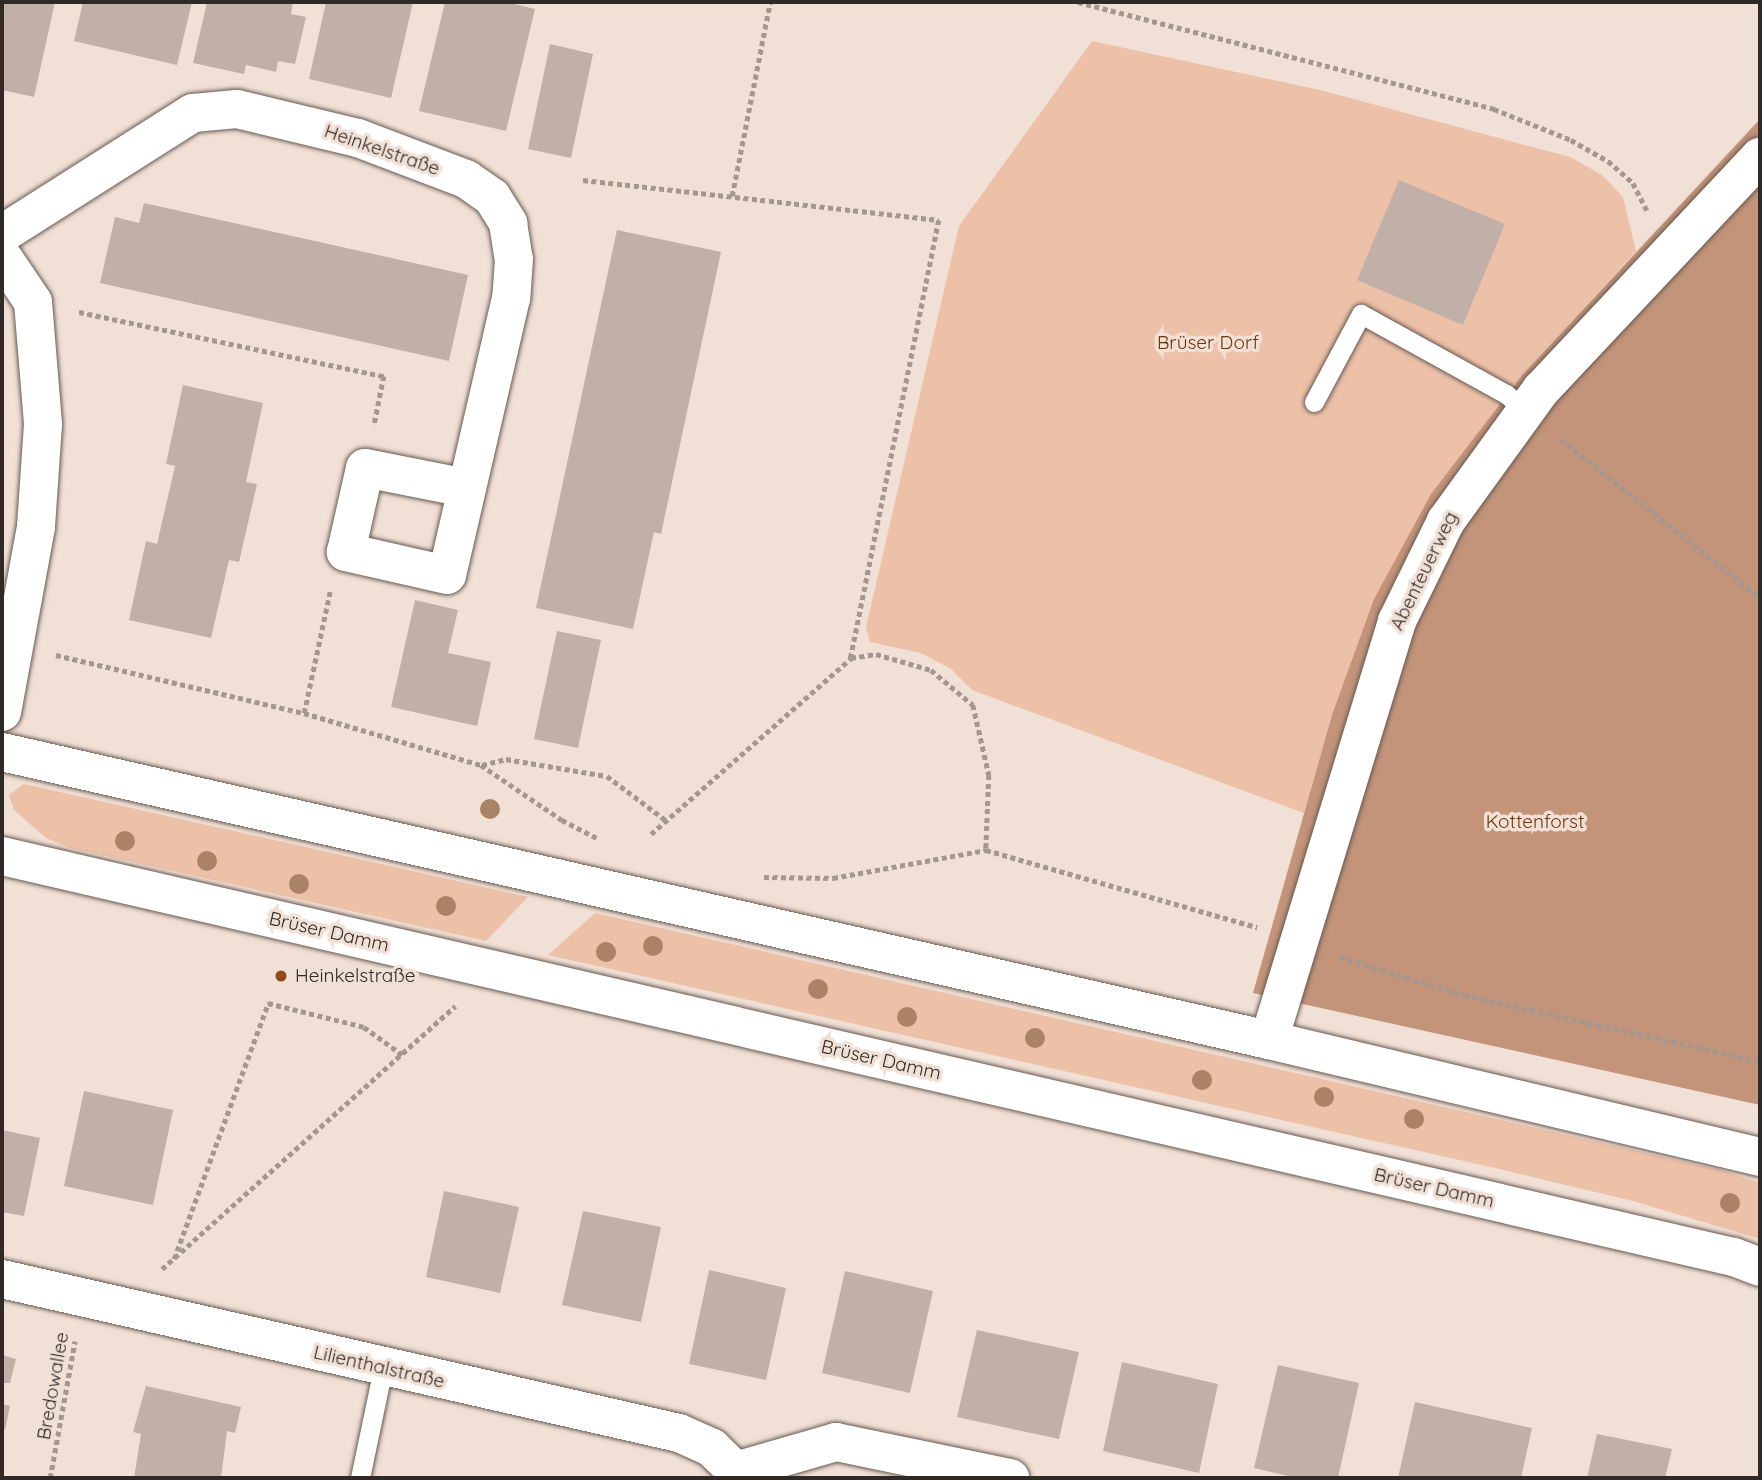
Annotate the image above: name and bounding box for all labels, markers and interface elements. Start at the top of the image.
street label: Heinkelstraße [321,120,443,180]
park label: Brüser Dorf [1157,332,1259,354]
street label: Abenteuerweg [1385,508,1463,634]
park label: Kottenforst [1486,811,1584,833]
street label: Brüser Damm [267,907,391,957]
place label: Heinkelstraße [295,965,416,987]
marker: Heinkelstraße [273,968,289,984]
street label: Brüser Damm [819,1035,943,1085]
street label: Brüser Damm [1372,1163,1496,1213]
street label: Bredowallee [32,1330,74,1442]
street label: Lilienthalstraße [311,1341,447,1393]

